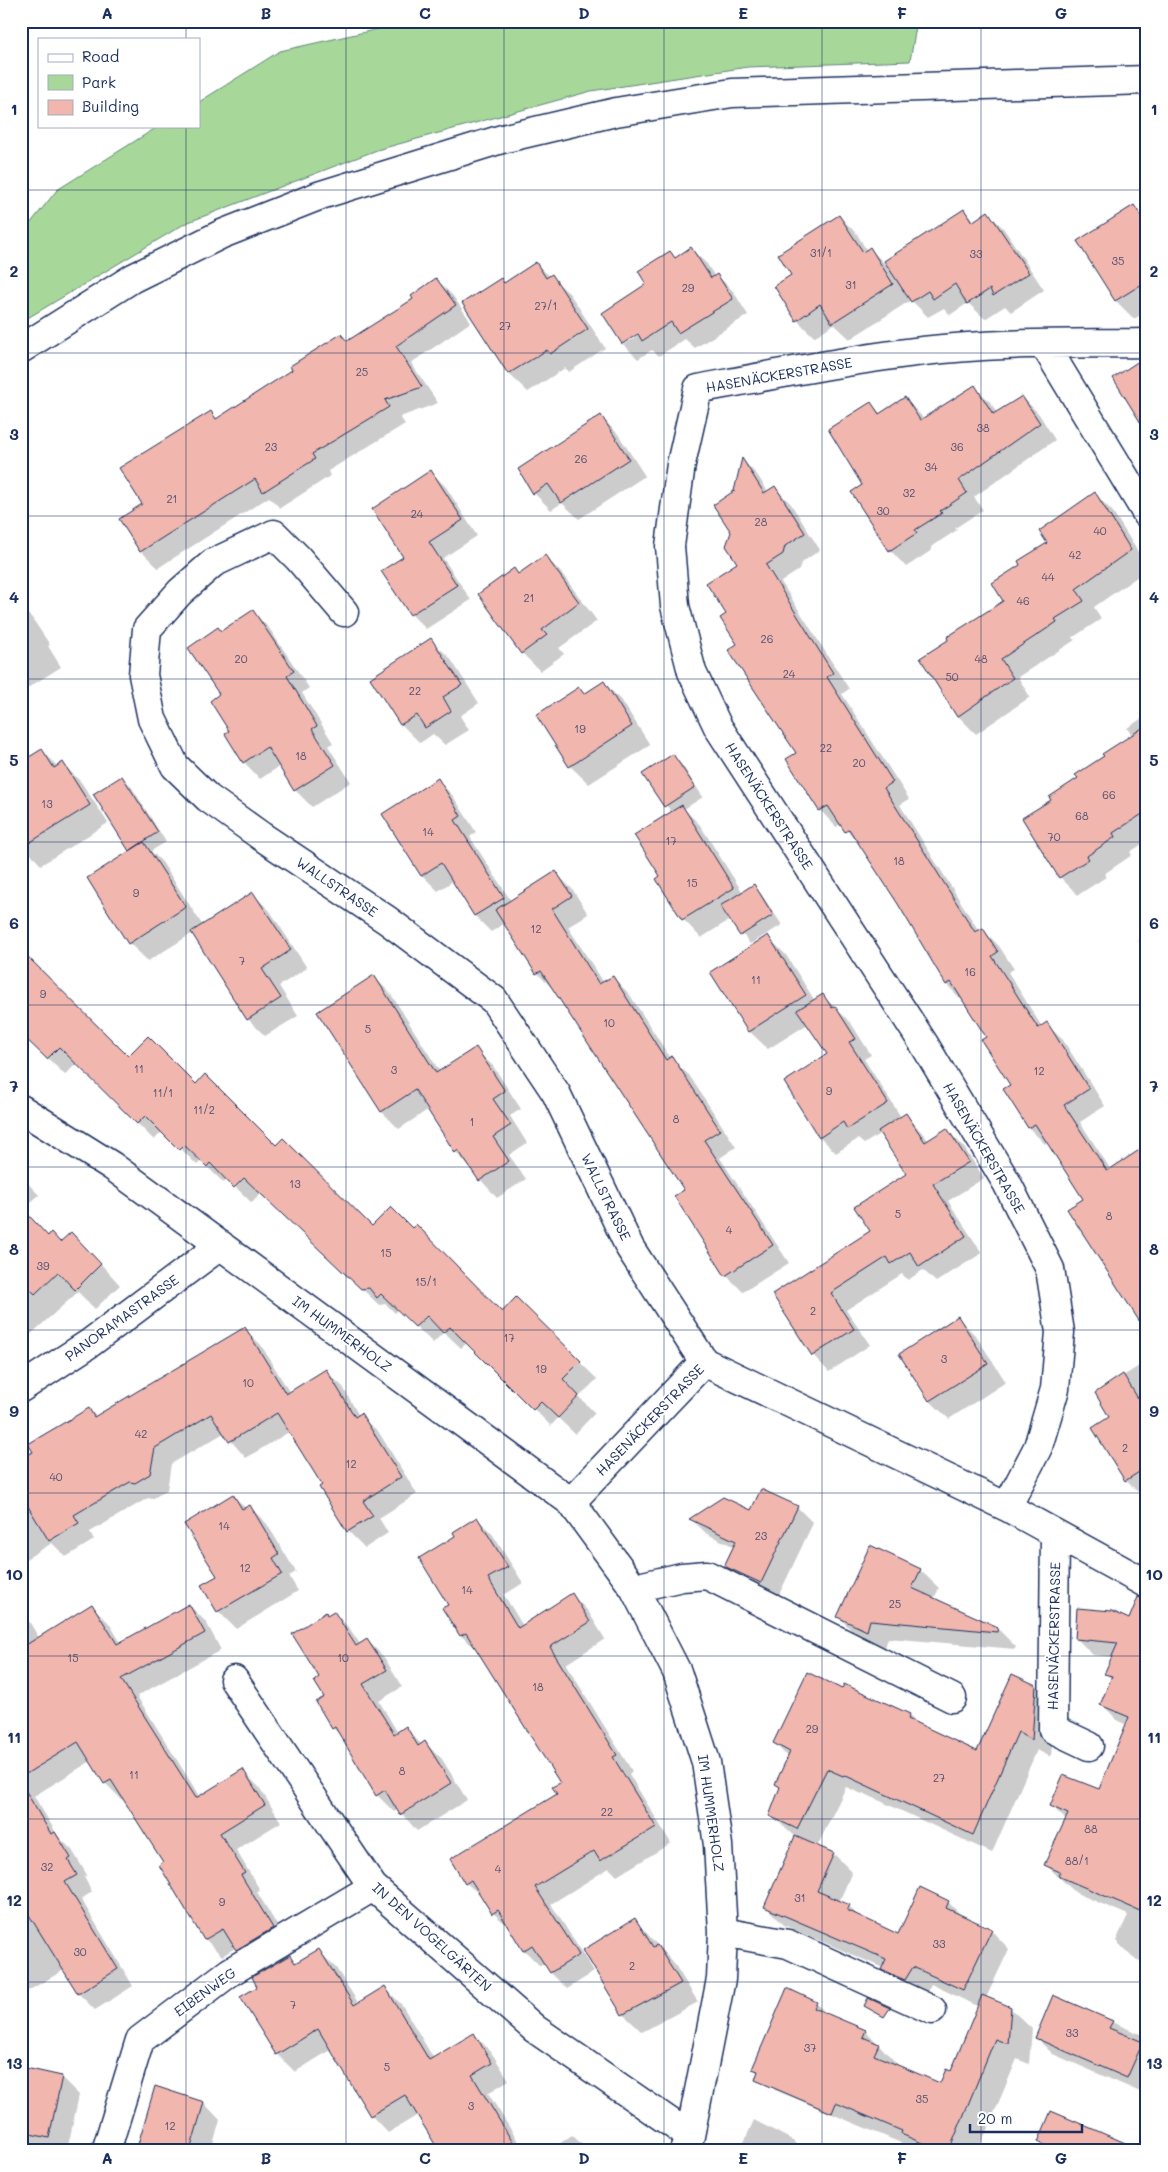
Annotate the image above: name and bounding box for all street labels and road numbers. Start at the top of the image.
street label: HASENÄCKERSTRASSE [704,352,854,397]
street label: HASENÄCKERSTRASSE [721,738,818,873]
street label: WALLSTRASSE [293,852,382,921]
street label: HASENÄCKERSTRASSE [939,1079,1030,1217]
street label: WALLSTRASSE [577,1150,636,1244]
street label: PANORAMASTRASSE [61,1270,182,1365]
street label: IM HUMMERHOLZ [289,1291,396,1376]
street label: HASENÄCKERSTRASSE [591,1360,708,1480]
street label: HASENÄCKERSTRASSE [1043,1562,1064,1710]
street label: IM HUMMERHOLZ [694,1753,729,1873]
street label: IN DEN VOGELGÄRTEN [369,1878,496,1995]
street label: EIBENWEG [170,1963,239,2020]

